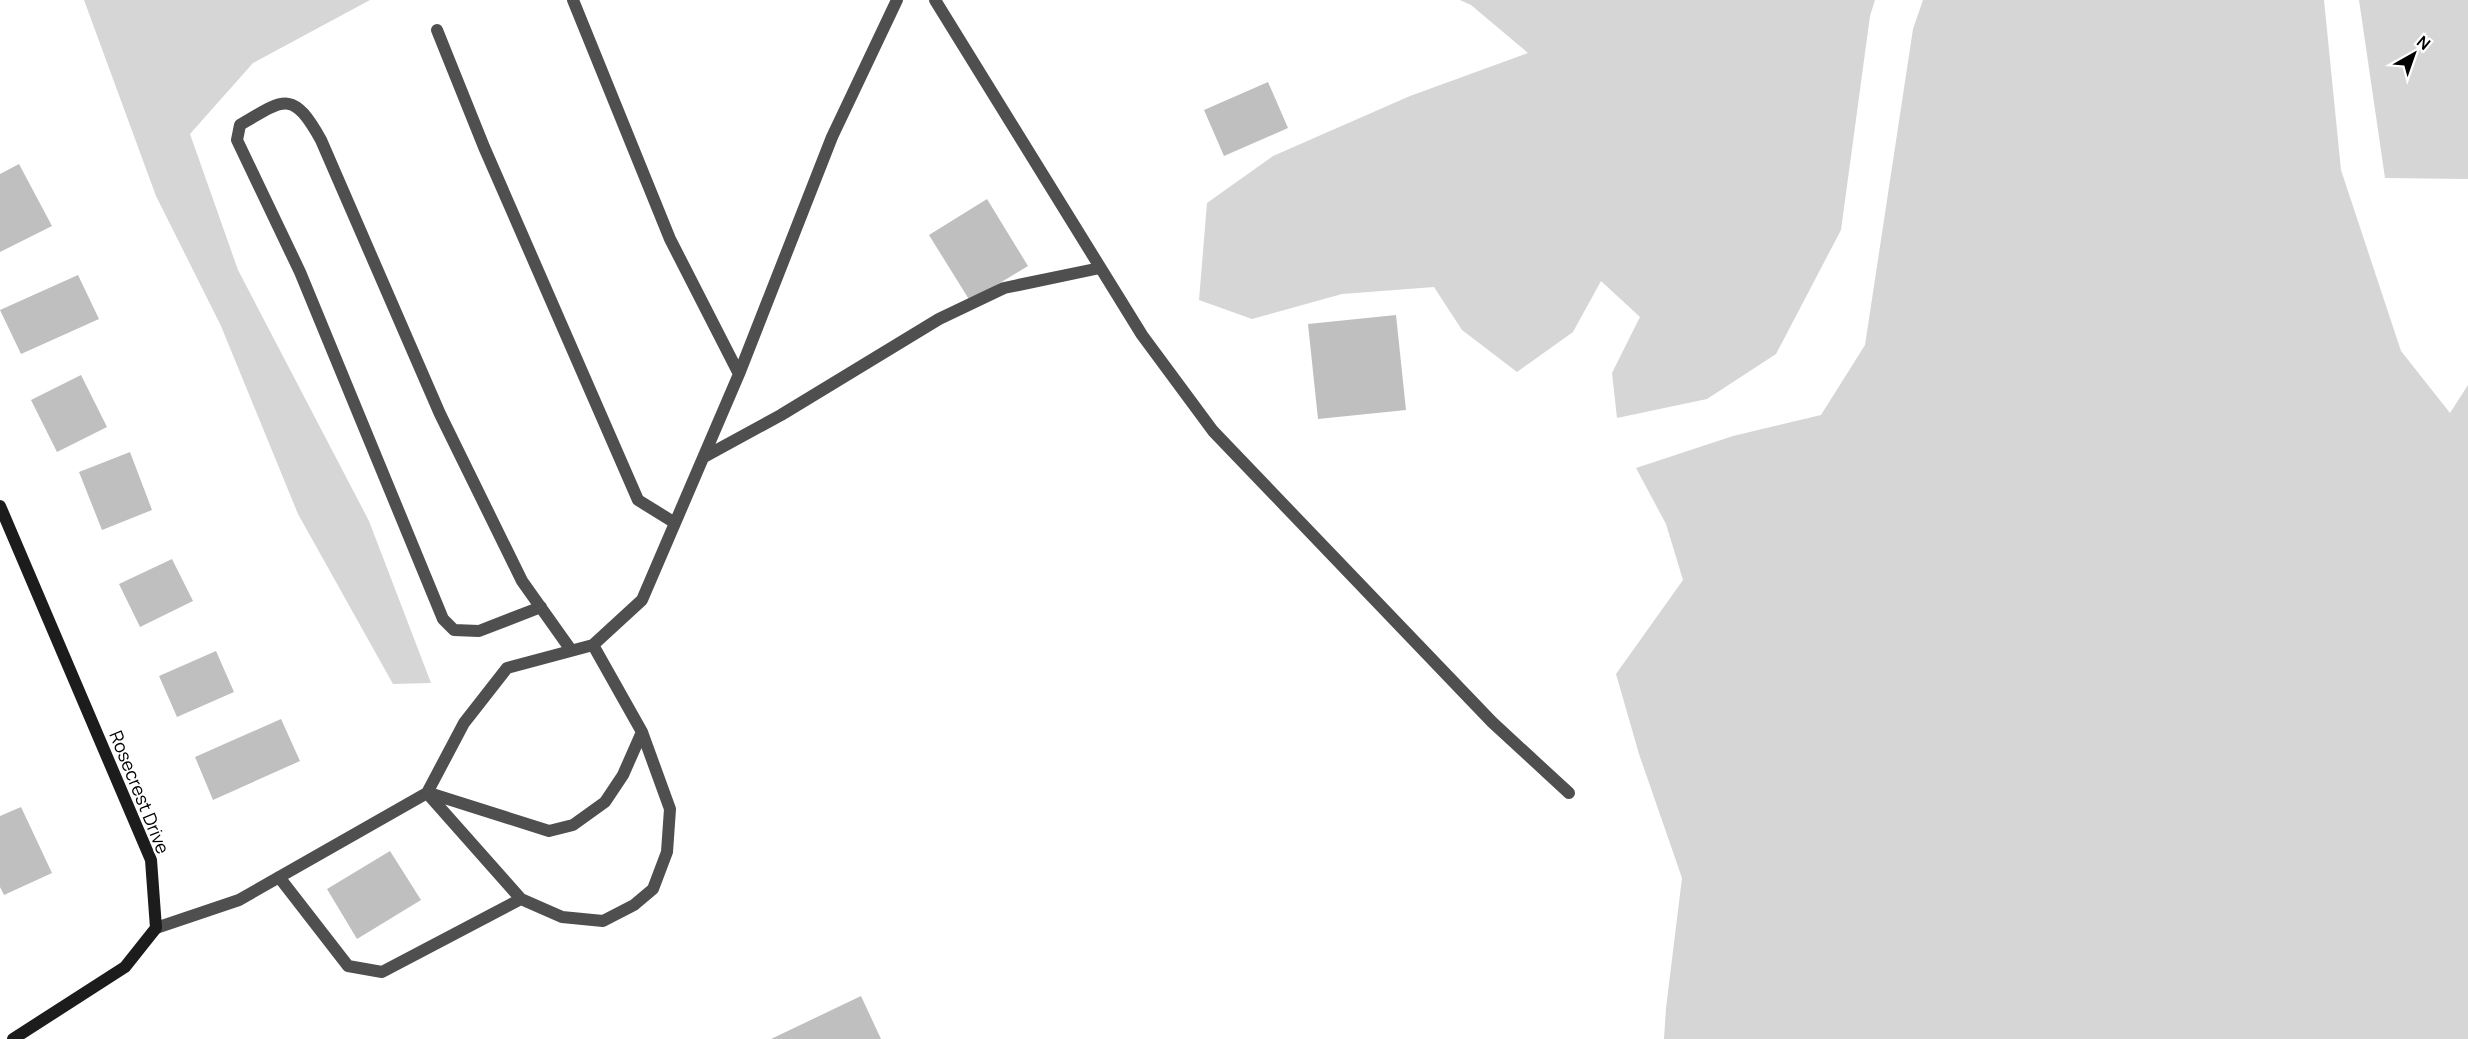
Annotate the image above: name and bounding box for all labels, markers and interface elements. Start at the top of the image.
north arrow [2384,24,2444,84]
text: N [2412,30,2435,55]
street label: Rosecrest Drive [104,727,176,857]

